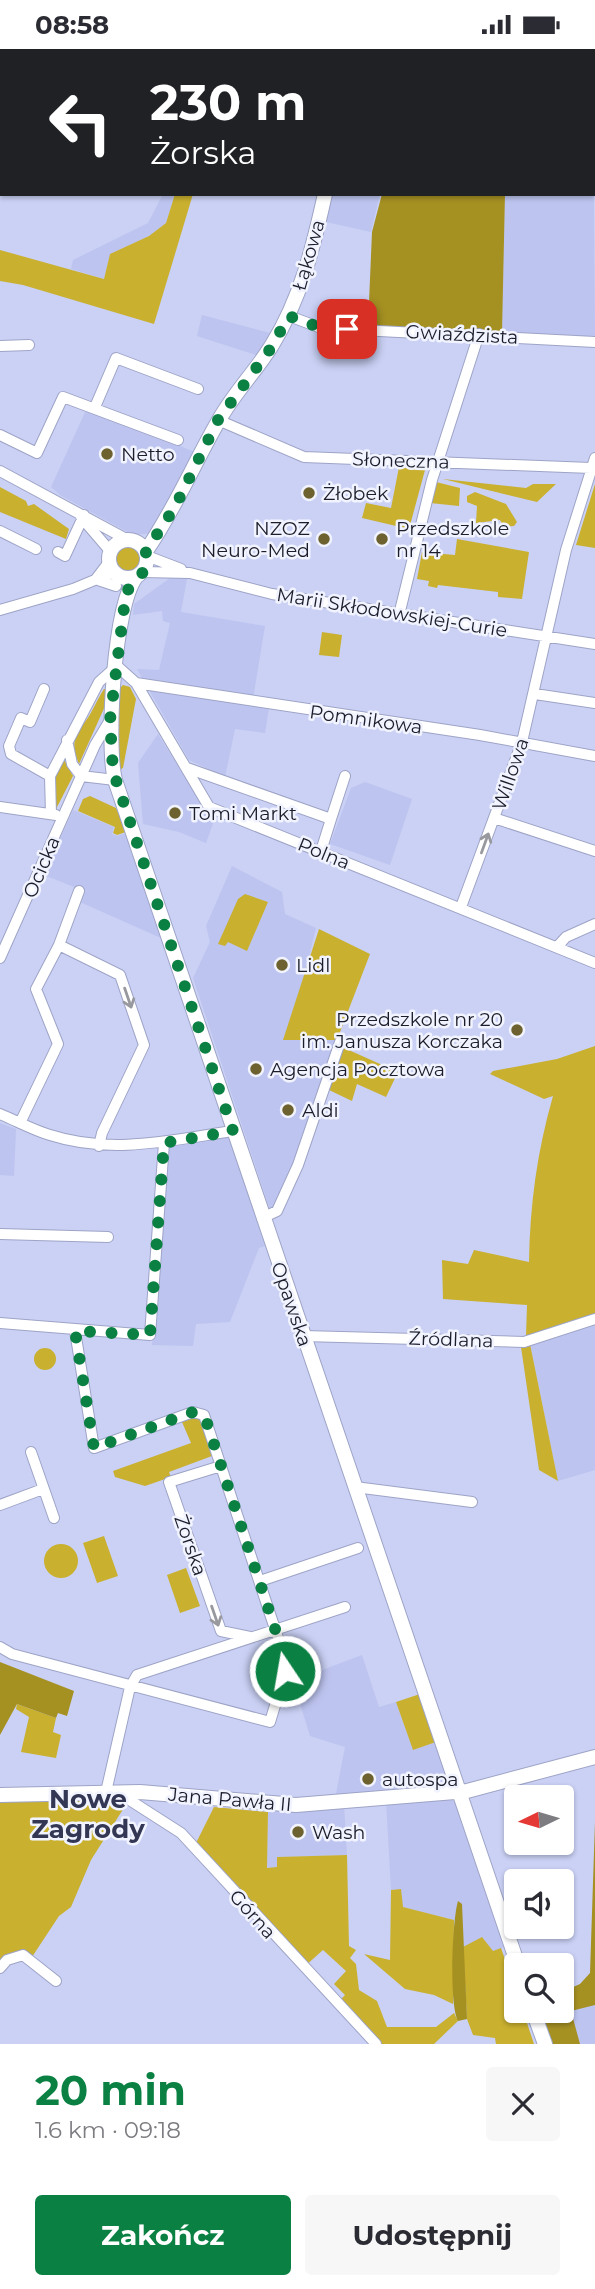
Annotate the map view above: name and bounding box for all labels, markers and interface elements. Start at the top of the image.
text: 08:58 [35,9,109,41]
text: 230 m [150,73,306,132]
icon: left [35,77,126,168]
text: Żorska [150,133,257,172]
street label: Łąkowa [287,217,330,293]
pin [317,299,377,359]
icon: arrive [328,310,366,348]
street label: Gwiaździsta [405,320,519,349]
place label: Netto [121,443,175,466]
marker: Netto [99,446,115,462]
street label: Słoneczna [352,447,450,474]
place label: Żłobek [323,482,389,505]
marker: Żłobek [301,485,317,501]
place label: NZOZ Neuro-Med [201,517,310,562]
place label: Przedszkole nr 14 [396,517,509,562]
marker: NZOZ Neuro-Med [316,531,332,547]
marker: Przedszkole nr 14 [374,531,390,547]
street label: Marii Skłodowskiej-Curie [275,583,509,642]
street label: Pomnikowa [308,700,424,739]
street label: Willowa [487,735,534,813]
place label: Tomi Markt [189,802,297,825]
marker: Tomi Markt [167,805,183,821]
street label: Ocicka [18,833,65,901]
street label: Polna [294,833,353,874]
one-way arrow [479,833,492,855]
place label: Lidl [296,954,330,977]
marker: Lidl [274,957,290,973]
one-way arrow [123,987,135,1009]
place label: Przedszkole nr 20 im. Janusza Korczaka [301,1008,503,1053]
marker: Przedszkole nr 20 im. Janusza Korczaka [509,1022,525,1038]
place label: Agencja Pocztowa [270,1058,445,1081]
marker: Agencja Pocztowa [248,1061,264,1077]
place label: Aldi [302,1099,339,1122]
marker: Aldi [280,1102,296,1118]
street label: Opawska [266,1259,317,1350]
street label: Źródlana [408,1327,494,1352]
street label: Żorska [169,1512,212,1579]
one-way arrow [210,1605,223,1627]
position arrow [248,1634,322,1708]
place label: autospa [382,1768,459,1791]
marker: autospa [360,1771,376,1787]
district label: Nowe Zagrody [31,1783,145,1845]
street label: Jana Pawła II [166,1783,293,1816]
north arrow [504,1785,574,1855]
map controls [504,1785,574,2023]
place label: Wash [312,1821,365,1844]
marker: Wash [290,1824,306,1840]
button: sound [504,1869,574,1939]
street label: Górna [225,1885,281,1944]
button: search [504,1953,574,2023]
text: 20 min [35,2064,186,2116]
button: close [486,2067,560,2141]
text: 1.6 km · 09:18 [35,2116,181,2144]
button: Zakończ [35,2195,291,2275]
button: Udostępnij [305,2195,560,2275]

